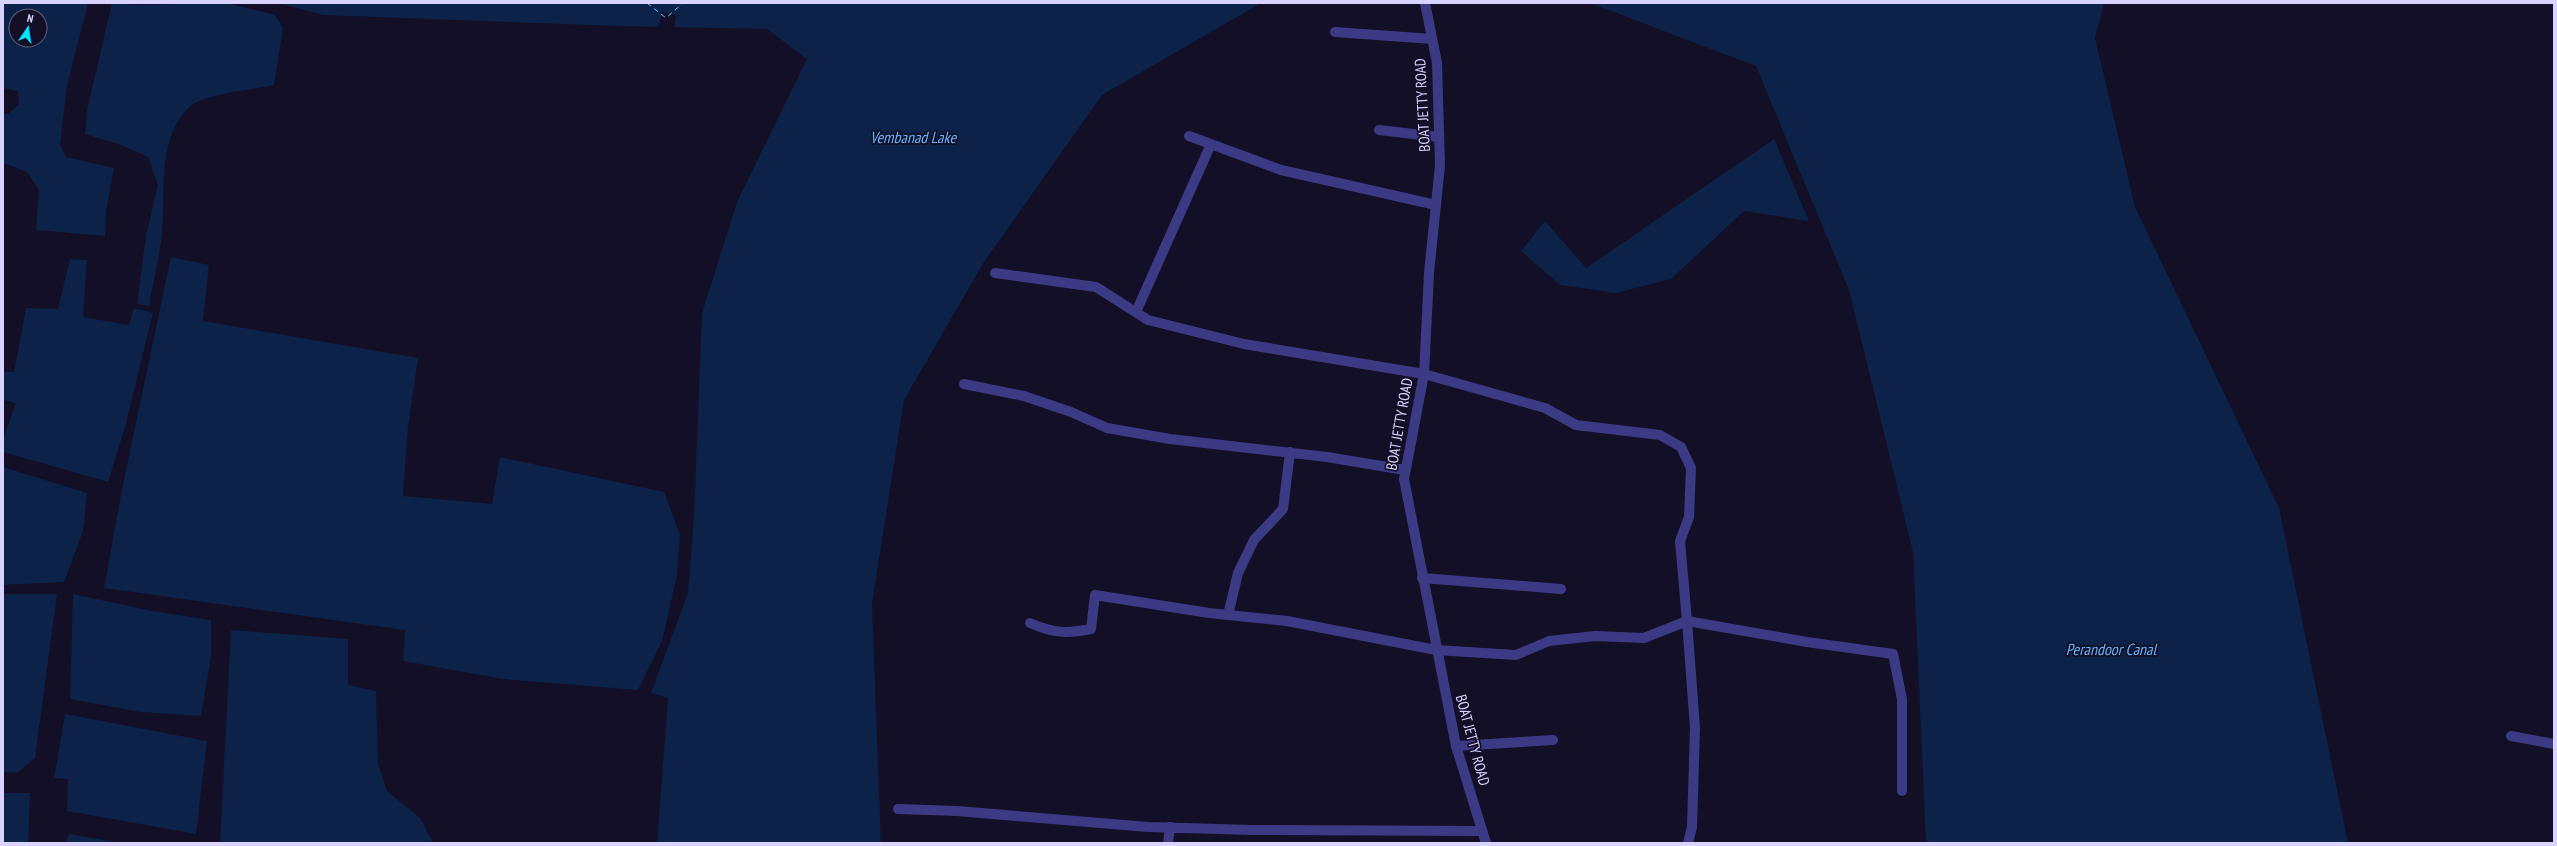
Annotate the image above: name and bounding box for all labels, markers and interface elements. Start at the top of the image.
north arrow [8,8,48,48]
text: N [26,11,35,26]
street label: BOAT JETTY ROAD [1410,58,1434,152]
water label: Vembanad Lake [870,127,957,147]
street label: BOAT JETTY ROAD [1382,376,1416,472]
water label: Perandoor Canal [2066,639,2157,659]
street label: BOAT JETTY ROAD [1452,692,1494,788]

